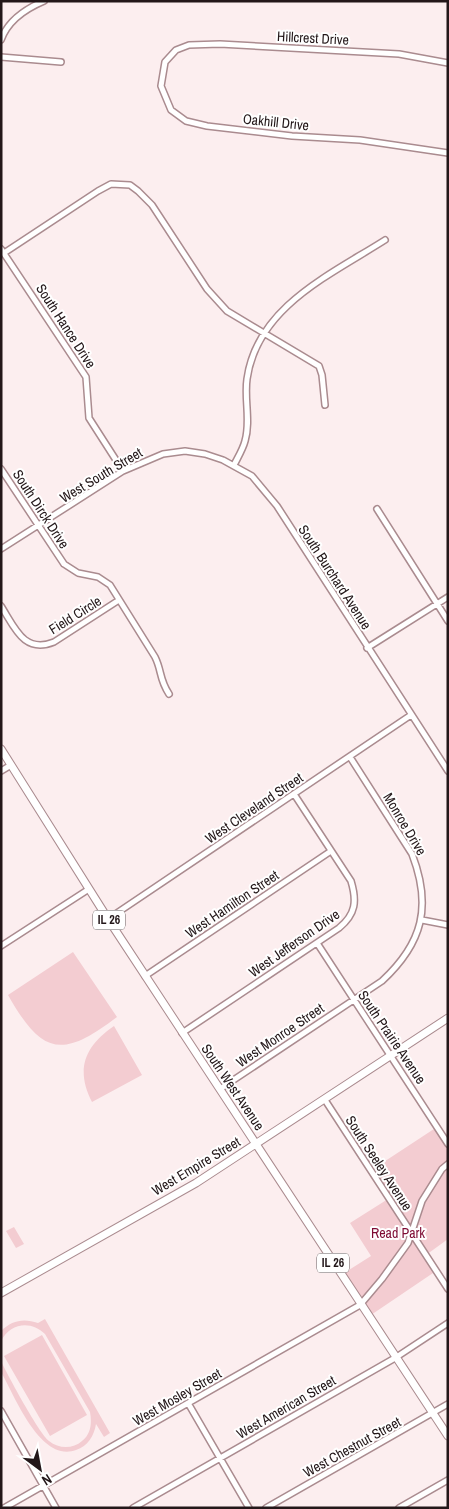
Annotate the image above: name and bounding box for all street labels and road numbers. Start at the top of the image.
street label: Hillcrest Drive [277,27,349,49]
street label: Oakhill Drive [242,110,310,134]
street label: South Hance Drive [32,280,100,372]
street label: West South Street [57,443,145,507]
street label: South Dirck Drive [9,466,73,552]
street label: South Burchard Avenue [294,521,376,633]
street label: Field Circle [45,592,105,638]
street label: West Cleveland Street [202,769,306,847]
street label: Monroe Drive [379,790,431,858]
street label: West Hamilton Street [182,866,282,942]
street label: West Jefferson Drive [245,905,343,981]
road number: IL 26 [93,910,125,930]
street label: South Prairie Avenue [354,987,430,1087]
street label: West Monroe Street [233,999,327,1071]
street label: South West Avenue [197,1040,269,1134]
street label: South Seeley Avenue [342,1112,416,1214]
street label: West Empire Street [149,1133,243,1199]
road number: IL 26 [317,1254,349,1272]
street label: West Mosley Street [129,1364,225,1430]
street label: West American Street [233,1371,339,1443]
street label: West Chestnut Street [300,1413,404,1481]

